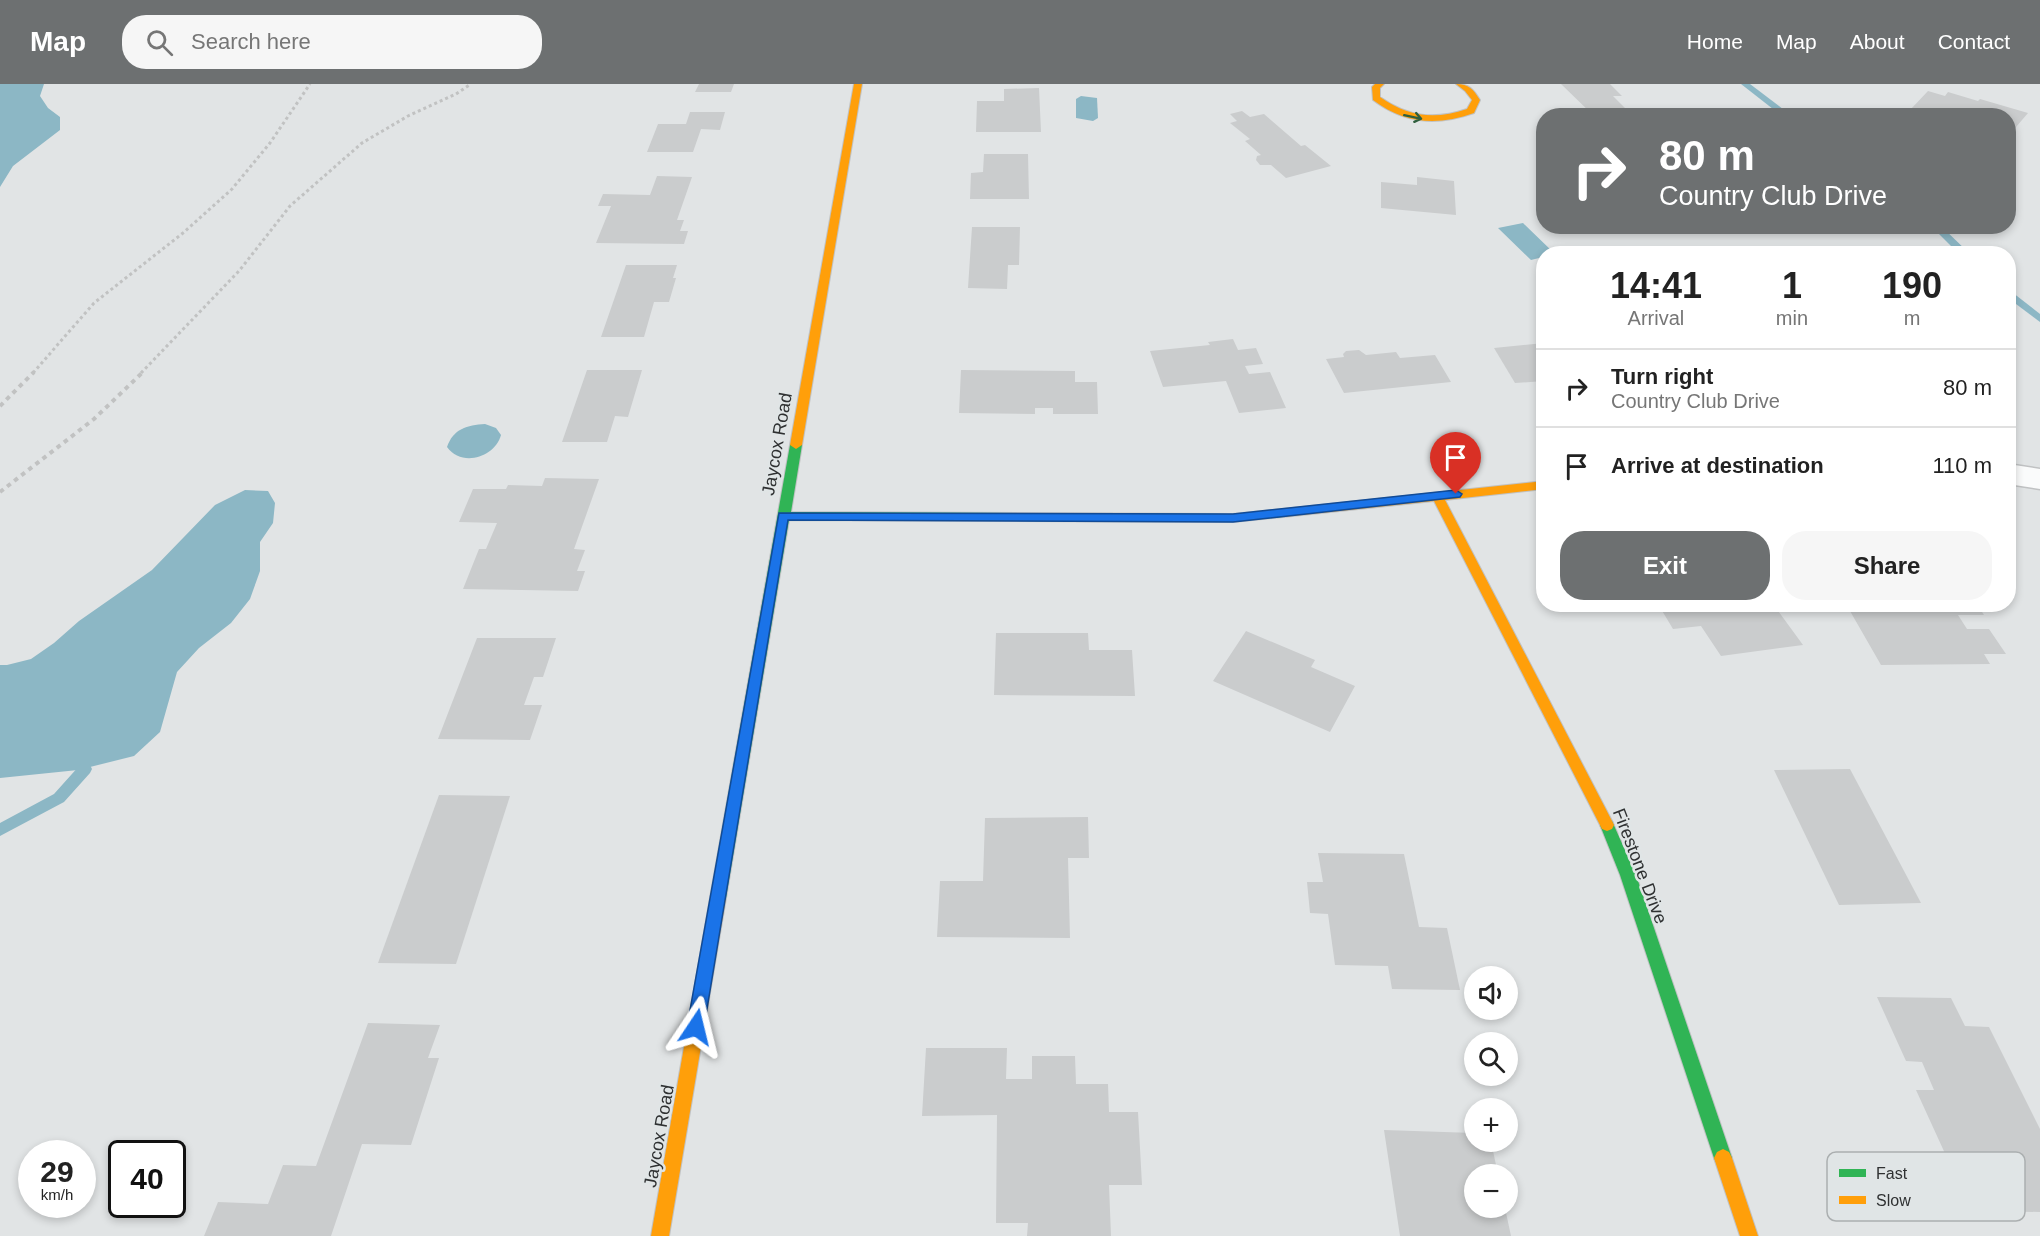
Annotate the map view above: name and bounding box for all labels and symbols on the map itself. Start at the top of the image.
one-way arrow [1403,112,1422,124]
street label: Jaycox Road [758,391,796,497]
pin [1430,432,1481,494]
street label: Firestone Drive [1609,805,1671,927]
position arrow [664,995,728,1059]
street label: Jaycox Road [640,1083,678,1189]
speed limit sign: 40 [108,1140,186,1218]
legend [1827,1152,2025,1221]
text: Fast [1876,1165,1908,1182]
text: Slow [1876,1192,1911,1209]

